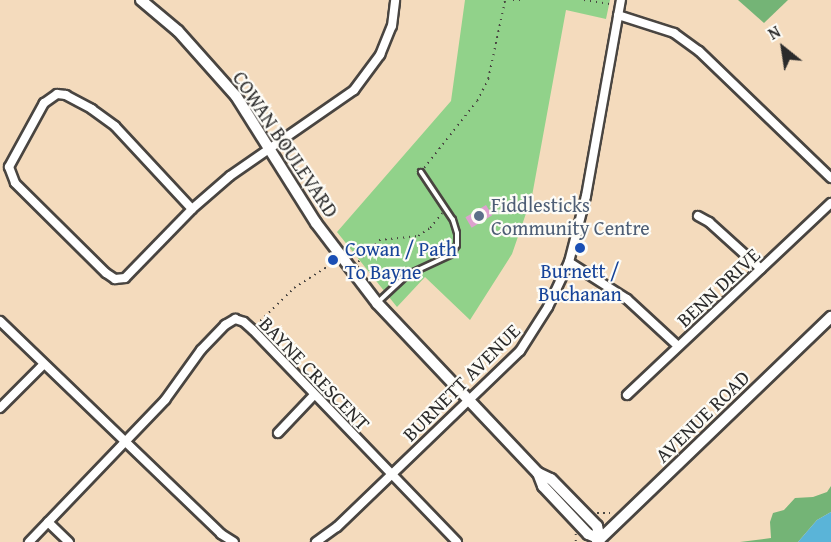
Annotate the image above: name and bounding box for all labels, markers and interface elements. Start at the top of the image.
north arrow [753,18,813,78]
text: N [763,19,785,45]
street label: COWAN BOULEVARD [228,66,344,222]
place label: Fiddlesticks Community Centre [491,192,650,239]
marker: Fiddlesticks Community Centre [472,209,486,223]
place label: Cowan / Path To Bayne [345,237,457,284]
marker: Burnett / Buchanan [573,241,587,255]
street label: BENN DRIVE [671,242,765,332]
marker: Cowan / Path To Bayne [326,253,340,267]
place label: Burnett / Buchanan [538,258,622,305]
street label: BAYNE CRESCENT [255,311,375,435]
street label: BURNETT AVENUE [397,318,525,446]
street label: AVENUE ROAD [650,365,754,467]

